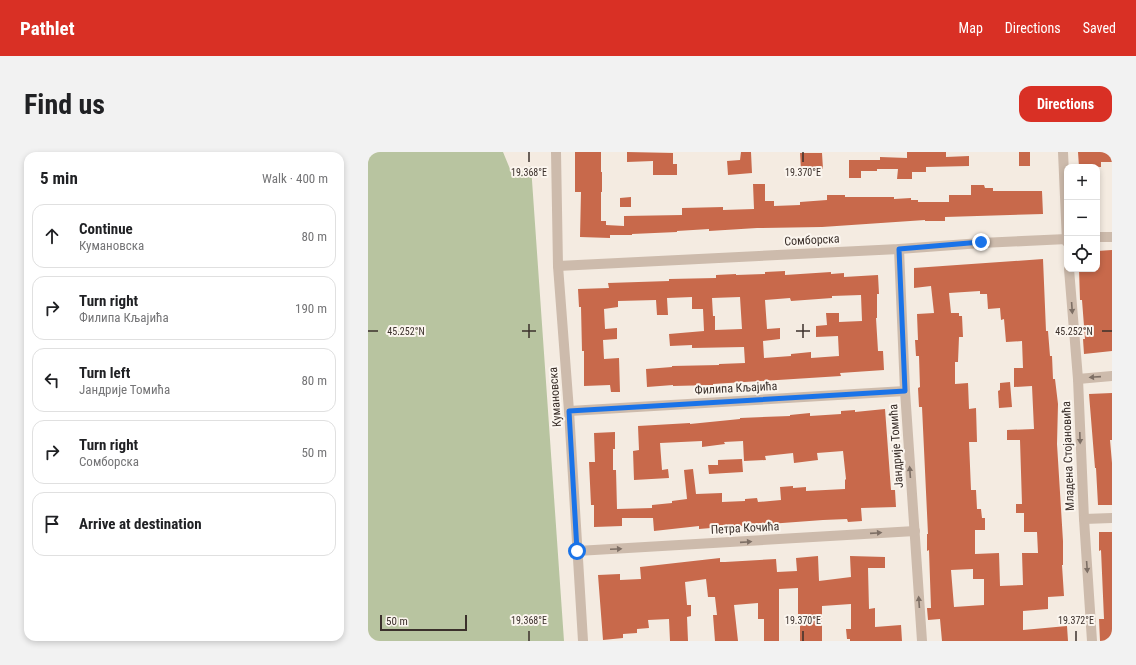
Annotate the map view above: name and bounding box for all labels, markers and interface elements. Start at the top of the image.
text: Pathlet [20,17,75,40]
text: Map [959,20,983,36]
text: Directions [1005,20,1061,36]
text: Saved [1083,20,1116,36]
button: Directions [1019,86,1112,122]
text: Find us [24,88,105,121]
map controls [1064,164,1100,272]
button: + [1064,164,1100,200]
text: 19.368°E [511,167,547,178]
text: 19.370°E [785,167,821,178]
text: 5 min [40,168,78,188]
text: Walk · 400 m [262,171,328,186]
button: − [1064,200,1100,236]
text: Continue [79,220,133,238]
icon: ahead [41,225,63,247]
text: 80 m [301,229,327,244]
street label: Сомборска [784,232,840,248]
route end [972,233,990,251]
button: locate [1064,236,1100,272]
text: Кумановска [79,238,144,253]
text: Turn right [79,292,138,310]
icon: right [41,297,63,319]
text: 190 m [295,301,327,316]
one-way arrow [1069,302,1076,314]
text: Филипа Кљајића [79,310,169,325]
text: 45.252°N [387,326,425,337]
text: 45.252°N [1055,326,1093,337]
text: Turn left [79,364,130,382]
street label: Кумановска [546,366,564,428]
icon: left [41,369,63,391]
text: 80 m [301,373,327,388]
one-way arrow [1089,374,1101,381]
street label: Филипа Кљајића [694,379,778,397]
text: Јандрије Томића [79,382,170,397]
street label: Младена Стојановића [1059,401,1077,511]
street label: Јандрије Томића [886,403,906,489]
one-way arrow [1077,432,1083,445]
text: Turn right [79,436,138,454]
icon: right [41,441,63,463]
text: 50 m [301,445,327,460]
text: Сомборска [79,454,139,469]
one-way arrow [907,466,914,478]
icon: arrive [41,513,63,535]
text: Arrive at destination [79,515,202,533]
street label: Петра Кочића [710,519,780,537]
one-way arrow [870,530,882,537]
one-way arrow [740,538,752,545]
route start [568,542,586,560]
one-way arrow [610,545,622,552]
one-way arrow [1083,561,1090,573]
one-way arrow [916,596,923,608]
scale bar [380,613,467,632]
text: 50 m [386,615,408,628]
text: 19.368°E [511,615,547,626]
text: 19.370°E [785,615,821,626]
text: 19.372°E [1058,615,1094,626]

